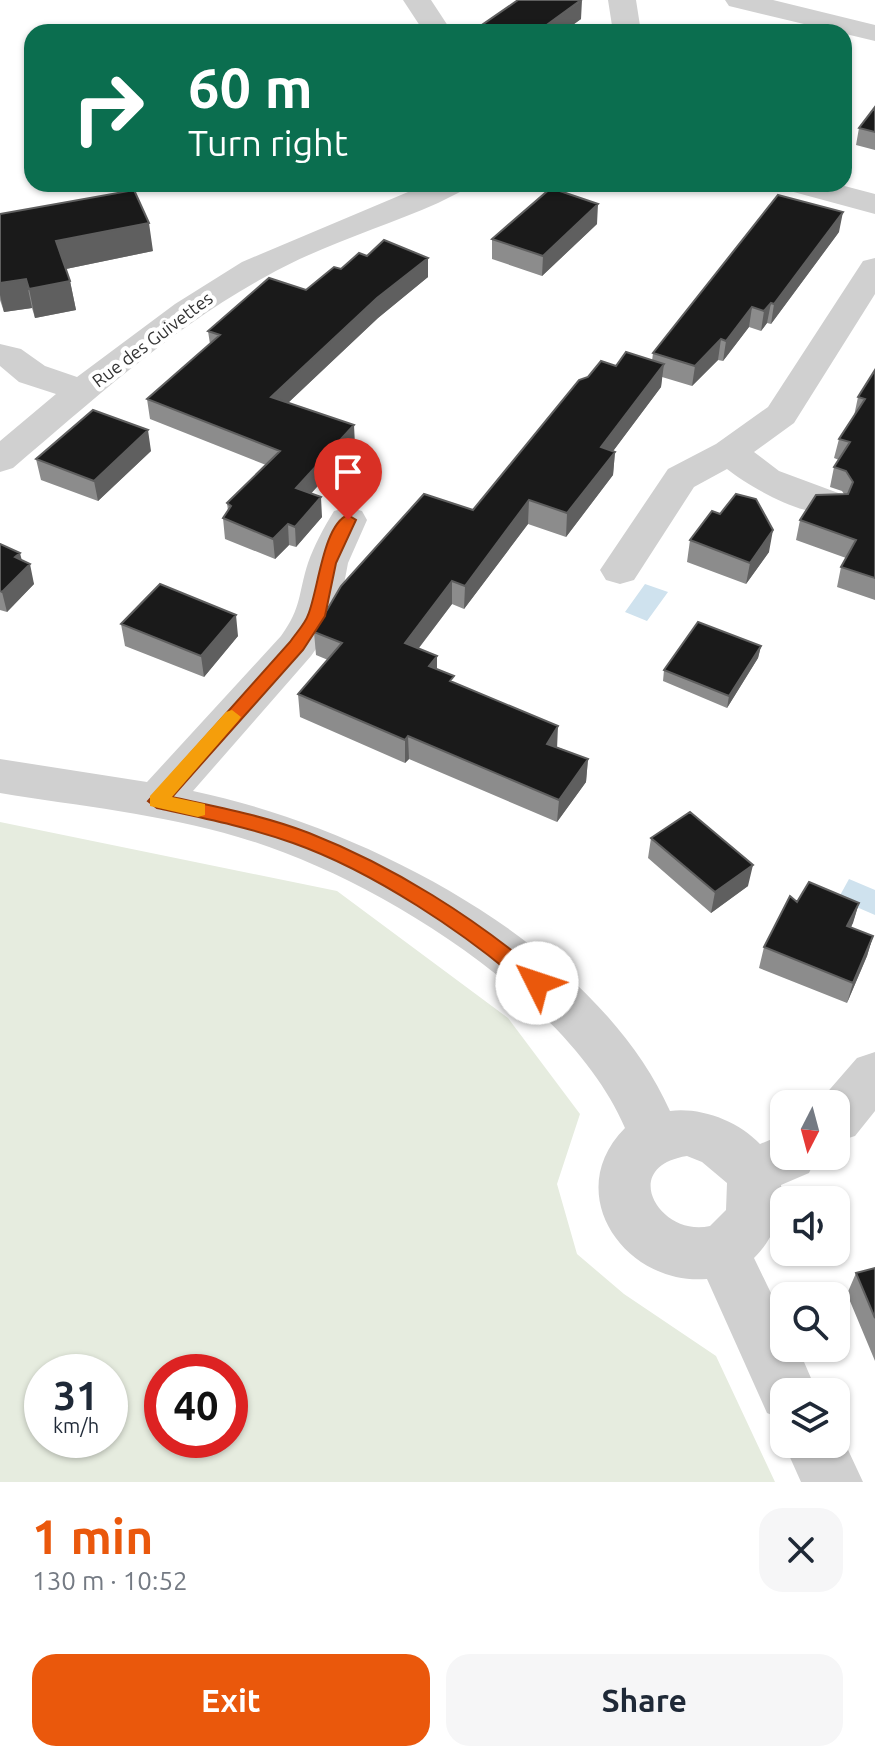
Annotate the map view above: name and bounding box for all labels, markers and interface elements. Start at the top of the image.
icon: right [56,56,160,160]
text: 60 m [188,56,313,119]
text: Turn right [188,122,348,163]
street label: Rue des Guivettes [88,287,216,391]
pin [314,438,382,520]
icon: arrive [326,450,370,494]
position arrow [495,941,579,1025]
north arrow [770,1090,850,1170]
map controls [770,1090,850,1458]
button: sound [770,1186,850,1266]
button: search [770,1282,850,1362]
speed limit sign: 40 [144,1354,248,1458]
text: 31 [53,1373,99,1418]
button: layers [770,1378,850,1458]
text: km/h [53,1414,99,1437]
button: close [759,1508,843,1592]
text: 1 min [32,1509,153,1563]
text: 130 m · 10:52 [32,1566,188,1595]
button: Exit [32,1654,430,1746]
button: Share [446,1654,843,1746]

